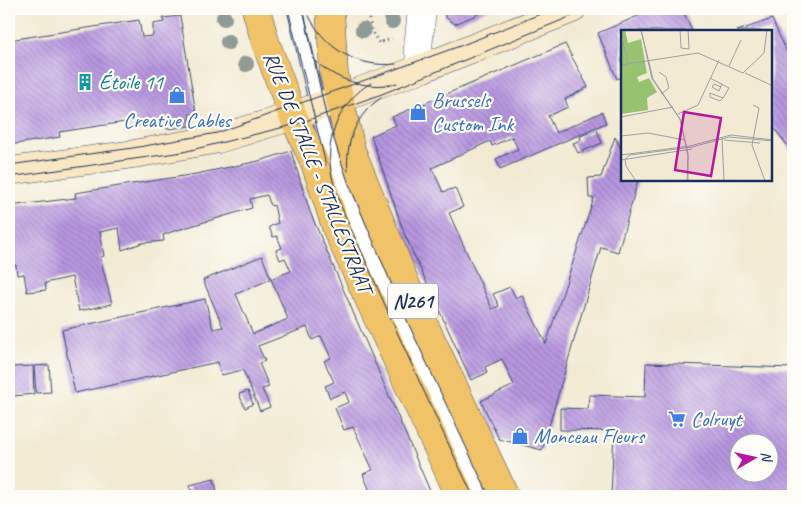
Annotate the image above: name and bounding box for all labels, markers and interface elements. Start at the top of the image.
inset map [621,30,772,181]
street label: RUE DE STALLE - STALLESTRAAT [258,48,380,301]
place label: Étoile 11 [99,69,165,95]
building icon: Étoile 11 [75,72,95,92]
shop icon: Creative Cables [167,85,187,105]
place label: Brussels Custom Ink [432,87,514,137]
shop icon: Brussels Custom Ink [408,102,428,122]
place label: Creative Cables [123,107,233,133]
road number: N261 [388,284,438,318]
place label: Colruyt [691,406,743,432]
supermarket icon: Colruyt [667,409,687,429]
place label: Monceau Fleurs [534,423,646,449]
shop icon: Monceau Fleurs [510,426,530,446]
north arrow [730,432,780,482]
text: N [757,450,776,464]

